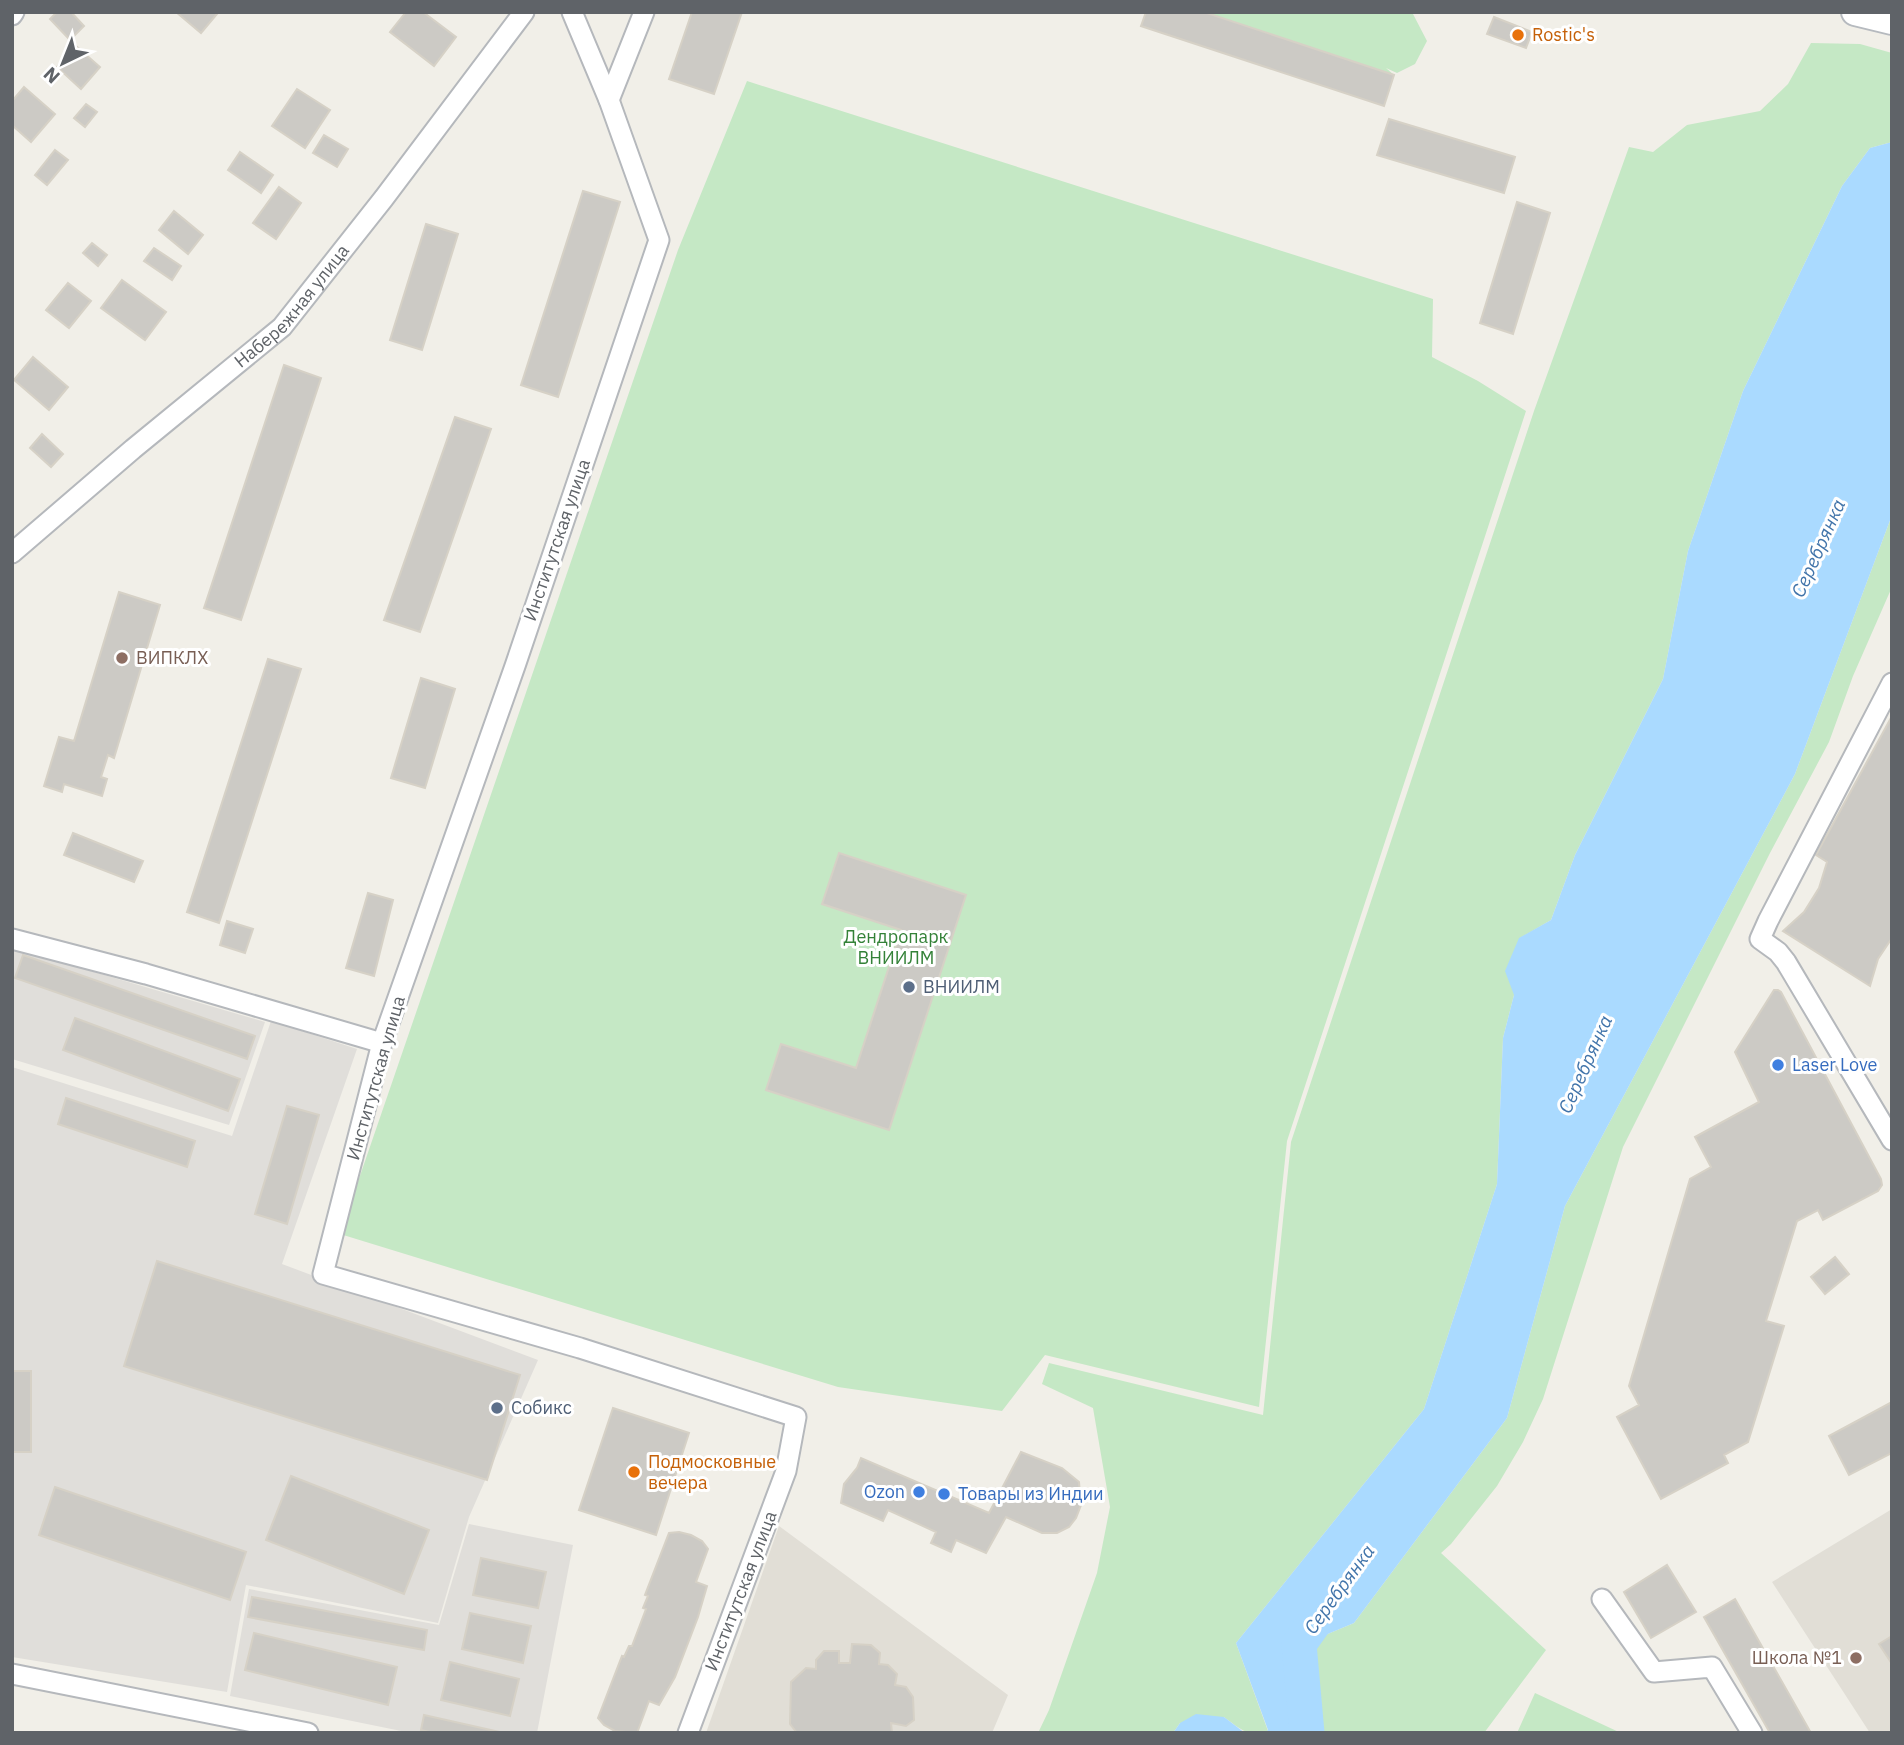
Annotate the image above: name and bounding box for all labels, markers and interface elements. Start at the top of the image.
place label: Rostic's [1532,23,1595,46]
marker: Rostic's [1510,27,1526,43]
north arrow [28,28,98,98]
text: N [38,62,65,89]
street label: Набережная улица [229,239,354,372]
street label: Институтская улица [518,456,595,624]
water label: Серебрянка [1786,495,1850,601]
place label: ВИПКЛХ [136,646,208,669]
marker: ВИПКЛХ [114,650,130,666]
park label: Дендропарк ВНИИЛМ [844,925,949,969]
place label: ВНИИЛМ [923,975,1000,998]
marker: ВНИИЛМ [901,979,917,995]
street label: Институтская улица [341,993,410,1163]
water label: Серебрянка [1553,1011,1617,1117]
place label: Laser Love [1792,1053,1878,1076]
marker: Laser Love [1770,1057,1786,1073]
place label: Собикс [511,1396,572,1419]
marker: Собикс [489,1400,505,1416]
place label: Подмосковные вечера [648,1450,776,1494]
marker: Подмосковные вечера [626,1464,642,1480]
place label: Ozon [864,1480,905,1503]
place label: Товары из Индии [958,1482,1104,1505]
marker: Ozon [911,1484,927,1500]
marker: Товары из Индии [936,1486,952,1502]
street label: Институтская улица [699,1507,782,1674]
water label: Серебрянка [1299,1540,1379,1638]
place label: Школа №1 [1752,1646,1842,1669]
marker: Школа №1 [1848,1650,1864,1666]

